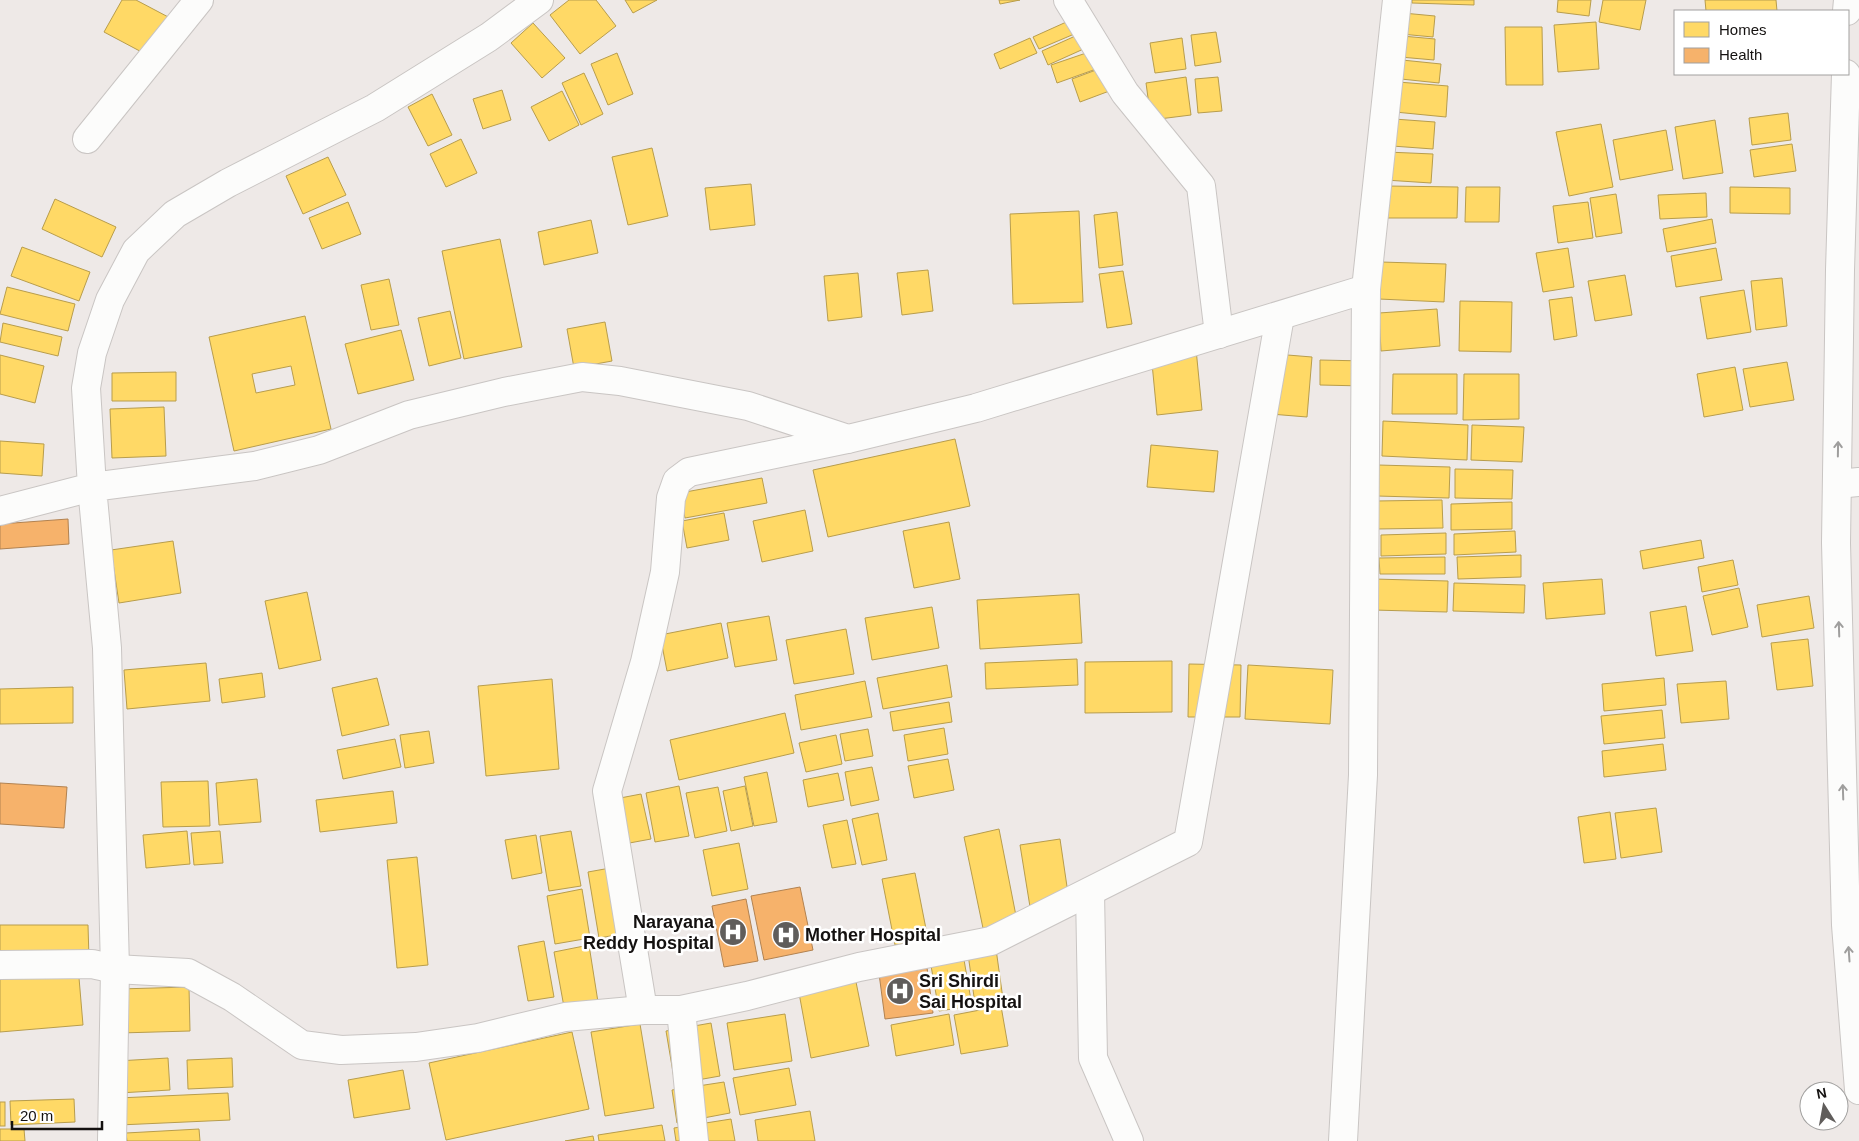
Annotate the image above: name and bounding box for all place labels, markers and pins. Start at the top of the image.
place label: Narayana Reddy Hospital [583,912,715,953]
hospital icon: Narayana Reddy Hospital [718,917,748,947]
hospital icon: Mother Hospital [771,920,801,950]
place label: Mother Hospital [805,925,941,945]
place label: Sri Shirdi Sai Hospital [919,971,1022,1012]
hospital icon: Sri Shirdi Sai Hospital [885,976,915,1006]

